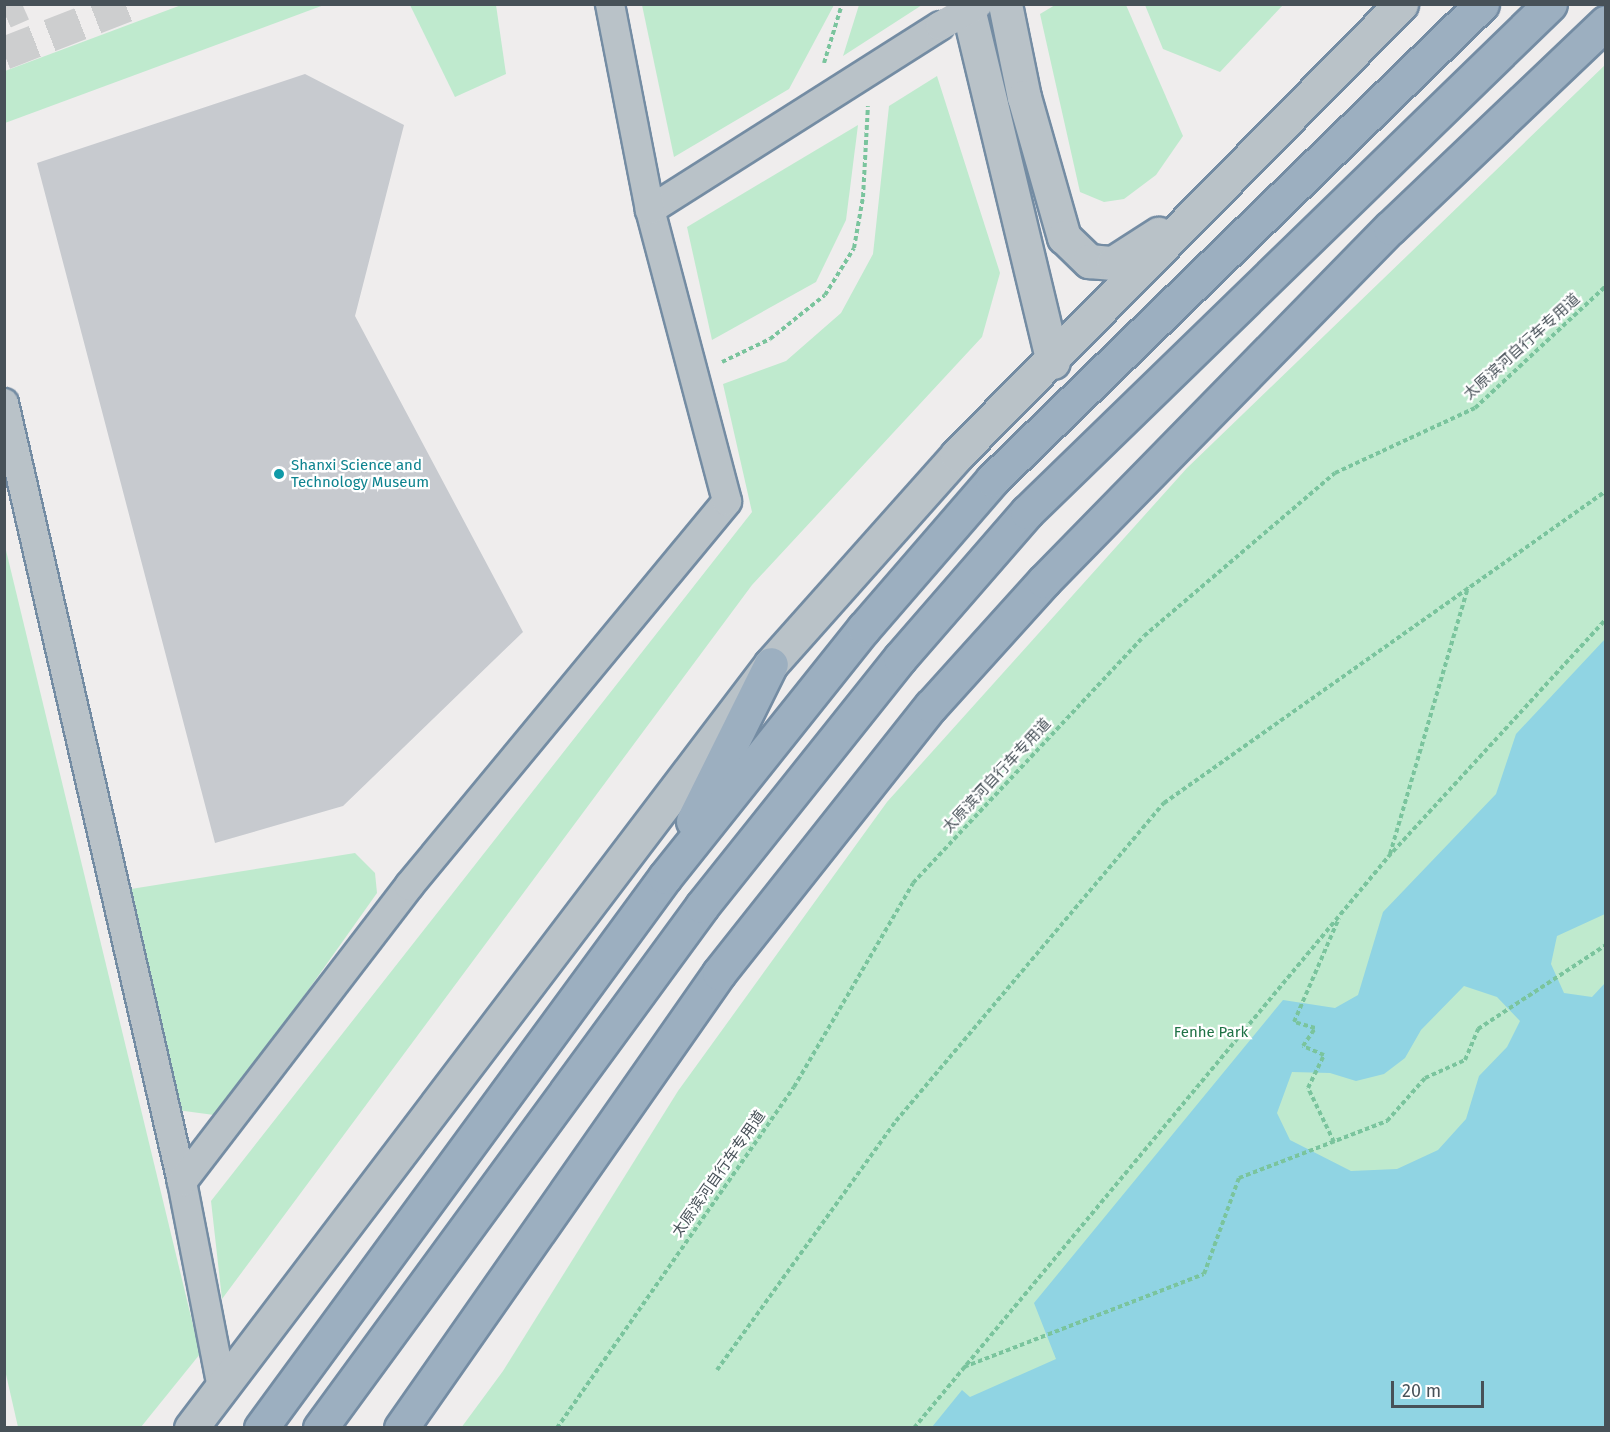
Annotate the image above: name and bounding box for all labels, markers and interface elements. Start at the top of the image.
street label: 太原滨河自行车专用道 [1460,290,1584,404]
place label: Shanxi Science and Technology Museum [291,456,429,491]
marker: Shanxi Science and Technology Museum [272,467,286,481]
street label: 太原滨河自行车专用道 [939,715,1055,837]
park label: Fenhe Park [1174,1024,1248,1042]
street label: 太原滨河自行车专用道 [669,1107,769,1241]
scale bar [1394,1369,1487,1407]
text: 20 m [1402,1380,1441,1402]

